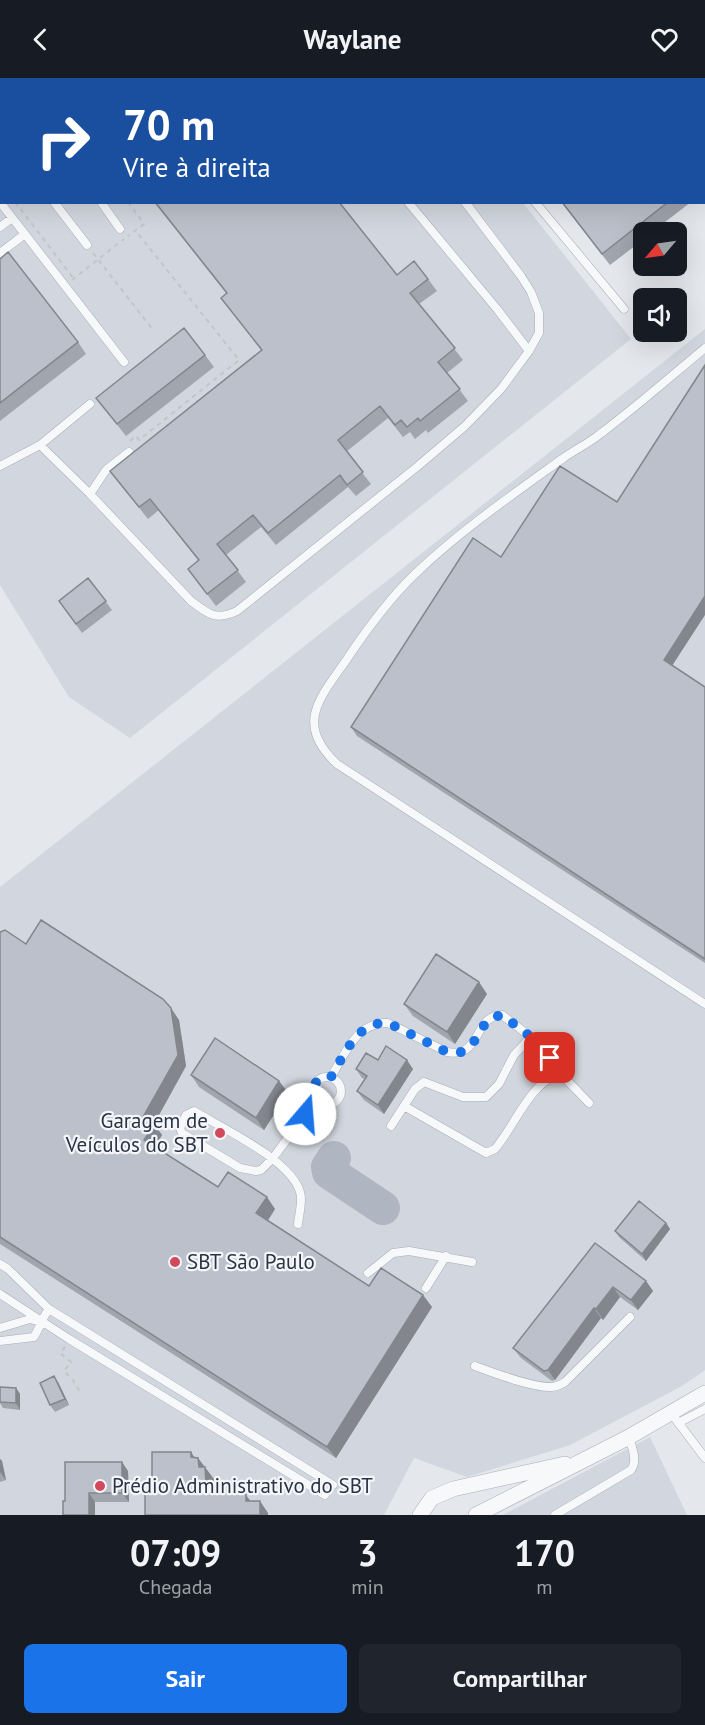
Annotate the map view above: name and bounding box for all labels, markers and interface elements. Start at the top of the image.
text: Waylane [303,22,402,56]
icon: back [24,23,57,56]
icon: heart [648,23,681,56]
text: 70 m [123,97,215,152]
icon: right [24,102,102,180]
text: Vire à direita [123,150,271,184]
north arrow [633,222,687,276]
map controls [633,222,687,342]
button: sound [633,288,687,342]
pin [524,1032,575,1083]
icon: arrive [533,1041,566,1074]
position arrow [273,1082,337,1146]
place label: Garagem de Veículos do SBT [65,1107,208,1158]
marker: Garagem de Veículos do SBT [213,1126,227,1140]
place label: SBT São Paulo [187,1248,315,1275]
marker: SBT São Paulo [168,1255,182,1269]
place label: Prédio Administrativo do SBT [112,1472,373,1499]
marker: Prédio Administrativo do SBT [93,1479,107,1493]
text: 07:09 [130,1529,221,1576]
text: 3 [357,1529,378,1576]
text: 170 [514,1529,575,1576]
text: Chegada [139,1574,212,1600]
text: min [351,1574,384,1600]
text: m [536,1574,553,1600]
button: Sair [24,1644,347,1713]
button: Compartilhar [359,1644,681,1713]

